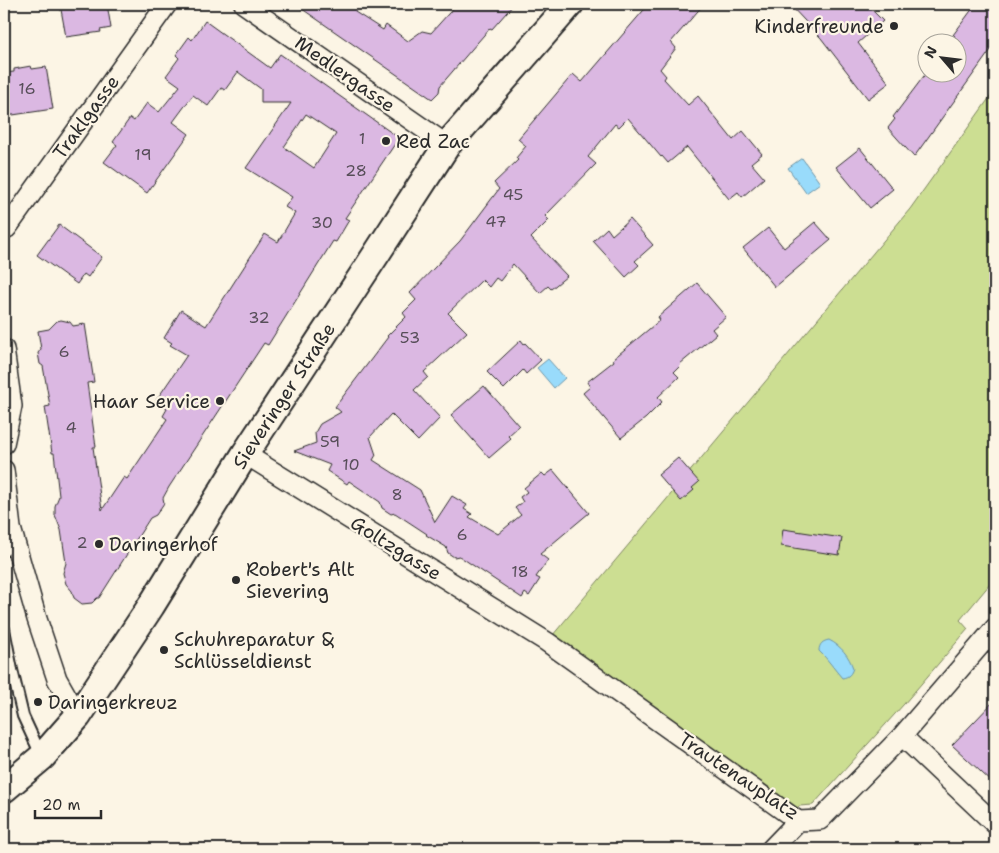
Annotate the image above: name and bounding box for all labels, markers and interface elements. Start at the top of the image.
place label: Kinderfreunde [754,14,884,39]
marker: Kinderfreunde [888,20,900,32]
street label: Medlergasse [290,30,400,118]
north arrow [916,32,966,82]
text: N [920,43,941,61]
street label: Traklgasse [47,70,125,164]
house number: 16 [18,78,36,99]
house number: 1 [359,128,365,149]
place label: Red Zac [396,129,470,154]
marker: Red Zac [380,135,392,147]
house number: 19 [134,144,152,165]
house number: 28 [345,160,367,181]
house number: 45 [503,184,523,205]
house number: 47 [485,211,507,232]
house number: 30 [311,212,333,233]
house number: 32 [248,307,270,328]
street label: Sieveringer Straße [226,318,341,473]
house number: 53 [400,327,420,348]
house number: 6 [58,341,70,362]
place label: Haar Service [93,389,210,414]
marker: Haar Service [214,395,226,407]
house number: 4 [65,417,77,438]
house number: 59 [320,431,340,452]
house number: 10 [342,454,360,475]
house number: 8 [391,484,403,505]
street label: Goltzgasse [346,510,446,586]
house number: 6 [456,524,468,545]
house number: 2 [76,532,88,553]
place label: Daringerhof [109,532,219,557]
marker: Daringerhof [93,538,105,550]
place label: Robert's Alt Sievering [246,557,355,604]
house number: 18 [511,561,529,582]
marker: Robert's Alt Sievering [230,574,242,586]
place label: Schuhreparatur & Schlüsseldienst [174,627,335,674]
marker: Schuhreparatur & Schlüsseldienst [158,644,170,656]
place label: Daringerkreuz [48,690,178,715]
marker: Daringerkreuz [32,696,44,708]
street label: Trautenauplatz [674,726,804,826]
scale bar [35,788,101,820]
text: 20 m [42,795,81,815]

